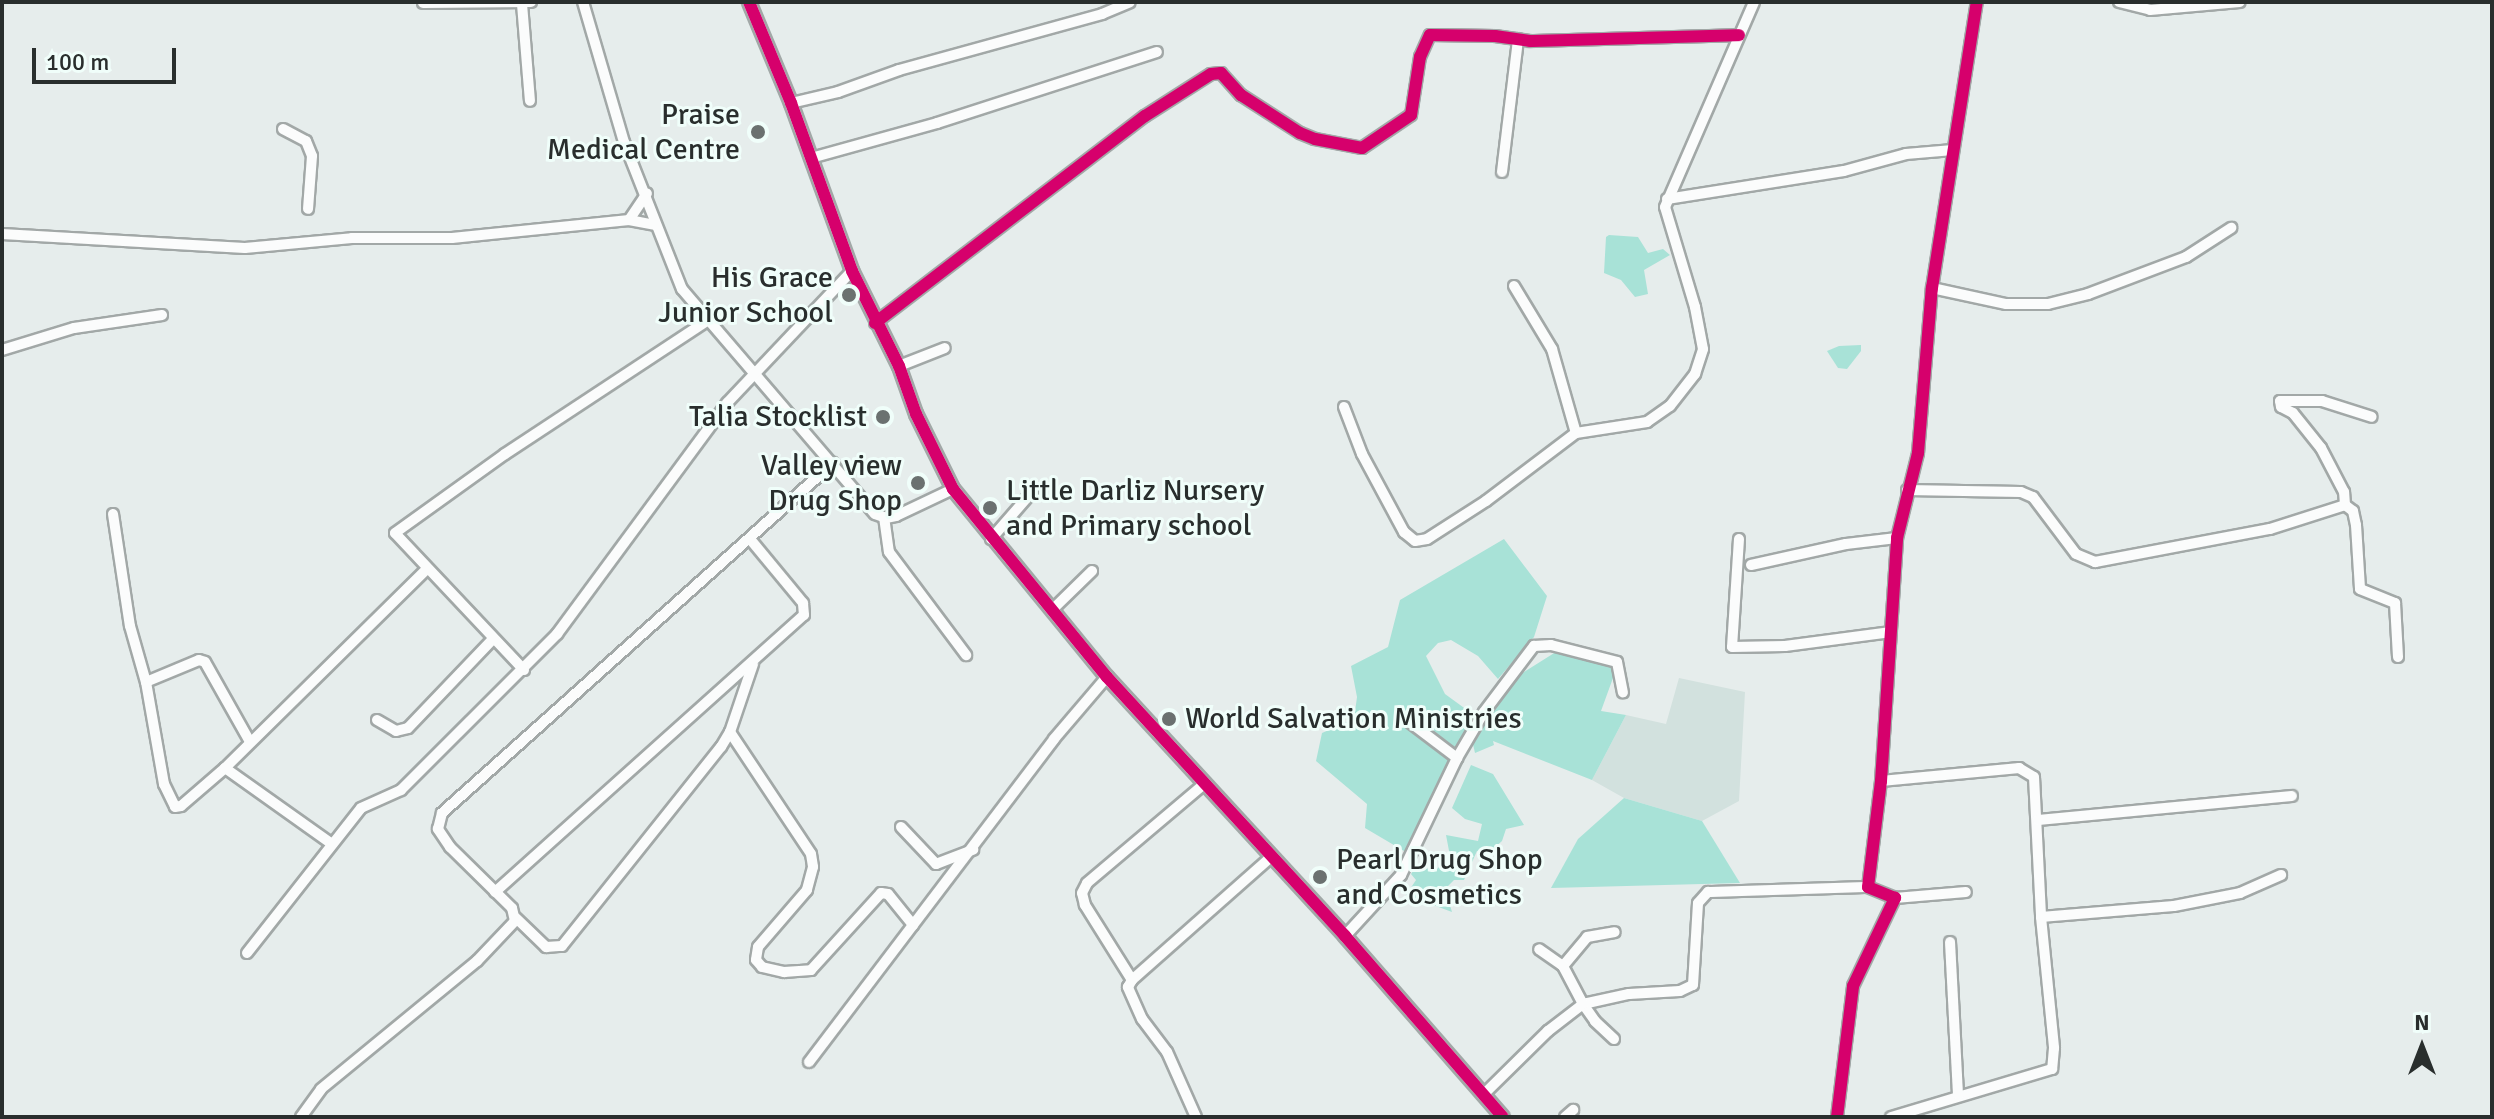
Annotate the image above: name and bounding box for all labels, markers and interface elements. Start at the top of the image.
scale bar [36,32,180,82]
text: 100 m [46,47,109,77]
place label: Praise Medical Centre [547,97,740,168]
marker: Praise Medical Centre [747,121,769,143]
place label: His Grace Junior School [658,260,833,330]
marker: His Grace Junior School [840,286,858,304]
place label: Talia Stocklist [689,399,867,435]
marker: Talia Stocklist [874,408,892,426]
place label: Valley view Drug Shop [761,448,902,518]
place label: Little Darliz Nursery and Primary school [1006,473,1264,544]
marker: Valley view Drug Shop [909,474,927,492]
marker: Little Darliz Nursery and Primary school [981,499,999,517]
place label: World Salvation Ministries [1185,701,1522,737]
marker: World Salvation Ministries [1160,710,1178,728]
place label: Pearl Drug Shop and Cosmetics [1336,842,1543,912]
marker: Pearl Drug Shop and Cosmetics [1311,868,1329,886]
north arrow [2382,1007,2462,1087]
text: N [2414,1009,2430,1036]

